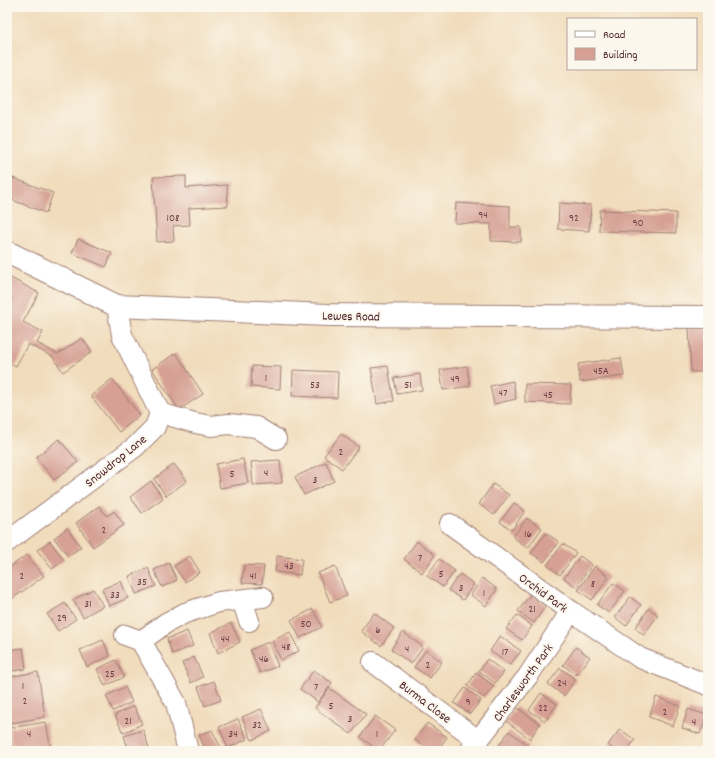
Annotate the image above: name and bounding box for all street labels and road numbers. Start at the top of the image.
street label: Lewes Road [322,307,380,328]
street label: Snowdrop Lane [82,431,152,493]
street label: Orchid Park [514,570,571,618]
street label: Charlesworth Park [489,640,559,726]
street label: Burma Close [394,677,455,729]

